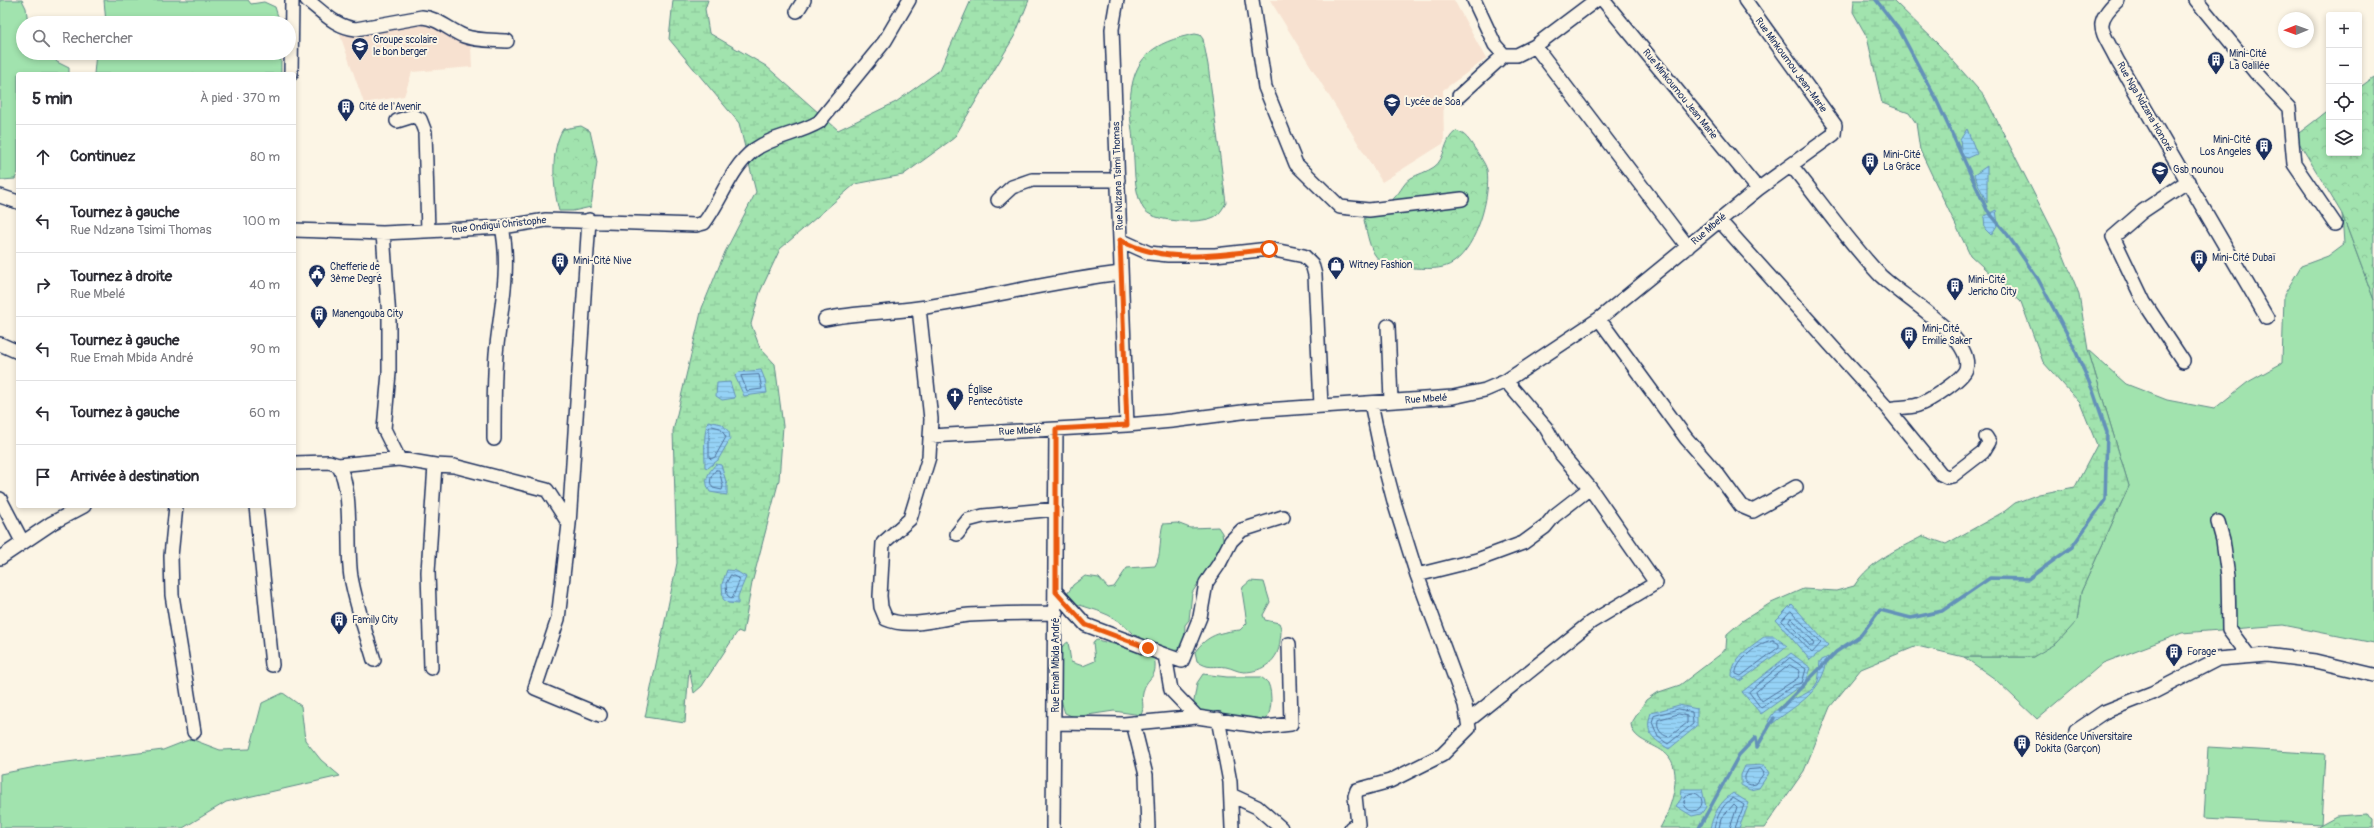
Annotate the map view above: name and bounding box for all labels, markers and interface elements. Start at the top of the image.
north arrow [2278,12,2314,48]
map controls [2326,12,2362,156]
button: + [2326,12,2362,48]
street label: Rue Minkoumou Jean-Marie [1753,15,1829,115]
search box [16,16,296,60]
icon: search [30,27,52,49]
text: Rechercher [62,29,133,48]
place label: Groupe scolaire le bon berger [373,34,437,58]
school or university icon: Groupe scolaire le bon berger [350,36,370,61]
street label: Rue Minkoumou Jean Marie [1640,47,1720,141]
place label: Mini-Cité La Galilée [2229,48,2270,72]
button: − [2326,48,2362,84]
building icon: Mini-Cité La Galilée [2206,50,2226,75]
street label: Rue Nga Ndzana Honoré [2114,60,2176,154]
button: locate [2326,84,2362,120]
text: 5 min [32,88,72,109]
text: À pied · 370 m [200,90,280,106]
school or university icon: Lycée de Soa [1382,92,1402,117]
place label: Lycée de Soa [1405,96,1461,108]
building icon: Cité de l'Avenir [336,97,356,122]
place label: Cité de l'Avenir [359,101,421,113]
button: layers [2326,120,2362,156]
street label: Rue Ndzana Tsimi Thomas [1110,121,1126,231]
place label: Mini-Cité Los Angeles [2199,134,2252,158]
building icon: Mini-Cité Los Angeles [2254,136,2274,161]
icon: ahead [32,146,54,168]
text: Continuez [70,147,135,166]
text: 80 m [250,149,280,165]
place label: Mini-Cité La Grâce [1883,149,1921,173]
building icon: Mini-Cité La Grâce [1860,151,1880,176]
school or university icon: Gsb nounou [2150,160,2170,185]
place label: Gsb nounou [2173,164,2224,176]
text: Tournez à gauche [70,203,180,222]
icon: left [32,210,54,232]
street label: Rue Mbelé [1689,210,1729,248]
text: 100 m [243,213,280,229]
street label: Rue Ondigui Christophe [451,214,547,236]
text: Rue Ndzana Tsimi Thomas [70,222,211,238]
route start [1260,240,1278,258]
building icon: Mini-Cité Dubaï [2189,248,2209,273]
building icon: Mini-Cité Nive [550,251,570,276]
place label: Mini-Cité Dubaï [2212,252,2276,264]
place label: Mini-Cité Nive [573,255,631,267]
shop icon: Witney Fashion [1326,255,1346,280]
place label: Witney Fashion [1349,259,1413,271]
place label: Chefferie de 3ème Degré [330,261,382,285]
public building icon: Chefferie de 3ème Degré [307,263,327,288]
text: Tournez à droite [70,267,172,286]
icon: right [32,274,54,296]
place label: Mini-Cité Jericho City [1968,274,2017,298]
building icon: Mini-Cité Jericho City [1945,276,1965,301]
text: 40 m [249,277,280,293]
text: Rue Mbelé [70,286,125,302]
building icon: Manengouba City [309,304,329,329]
place label: Manengouba City [332,308,404,320]
place label: Mini-Cité Emilie Saker [1922,323,1973,347]
building icon: Mini-Cité Emilie Saker [1899,325,1919,350]
text: Tournez à gauche [70,331,180,350]
icon: left [32,338,54,360]
text: 90 m [250,341,280,357]
text: Rue Emah Mbida André [70,350,194,366]
place label: Église Pentecôtiste [968,383,1023,408]
church icon: Église Pentecôtiste [945,386,965,411]
street label: Rue Mbelé [1404,392,1448,406]
icon: left [32,402,54,424]
text: Tournez à gauche [70,403,180,422]
text: 60 m [249,405,280,421]
street label: Rue Mbelé [998,424,1042,438]
icon: arrive [32,466,54,488]
text: Arrivée à destination [70,467,199,486]
building icon: Family City [329,610,349,635]
place label: Family City [352,614,399,626]
street label: Rue Emah Mbida André [1050,617,1062,713]
route end [1139,639,1157,657]
building icon: Forage [2164,642,2184,667]
place label: Forage [2187,646,2216,658]
place label: Résidence Universitaire Dokita (Garçon) [2035,731,2132,755]
building icon: Résidence Universitaire Dokita (Garçon) [2012,733,2032,758]

